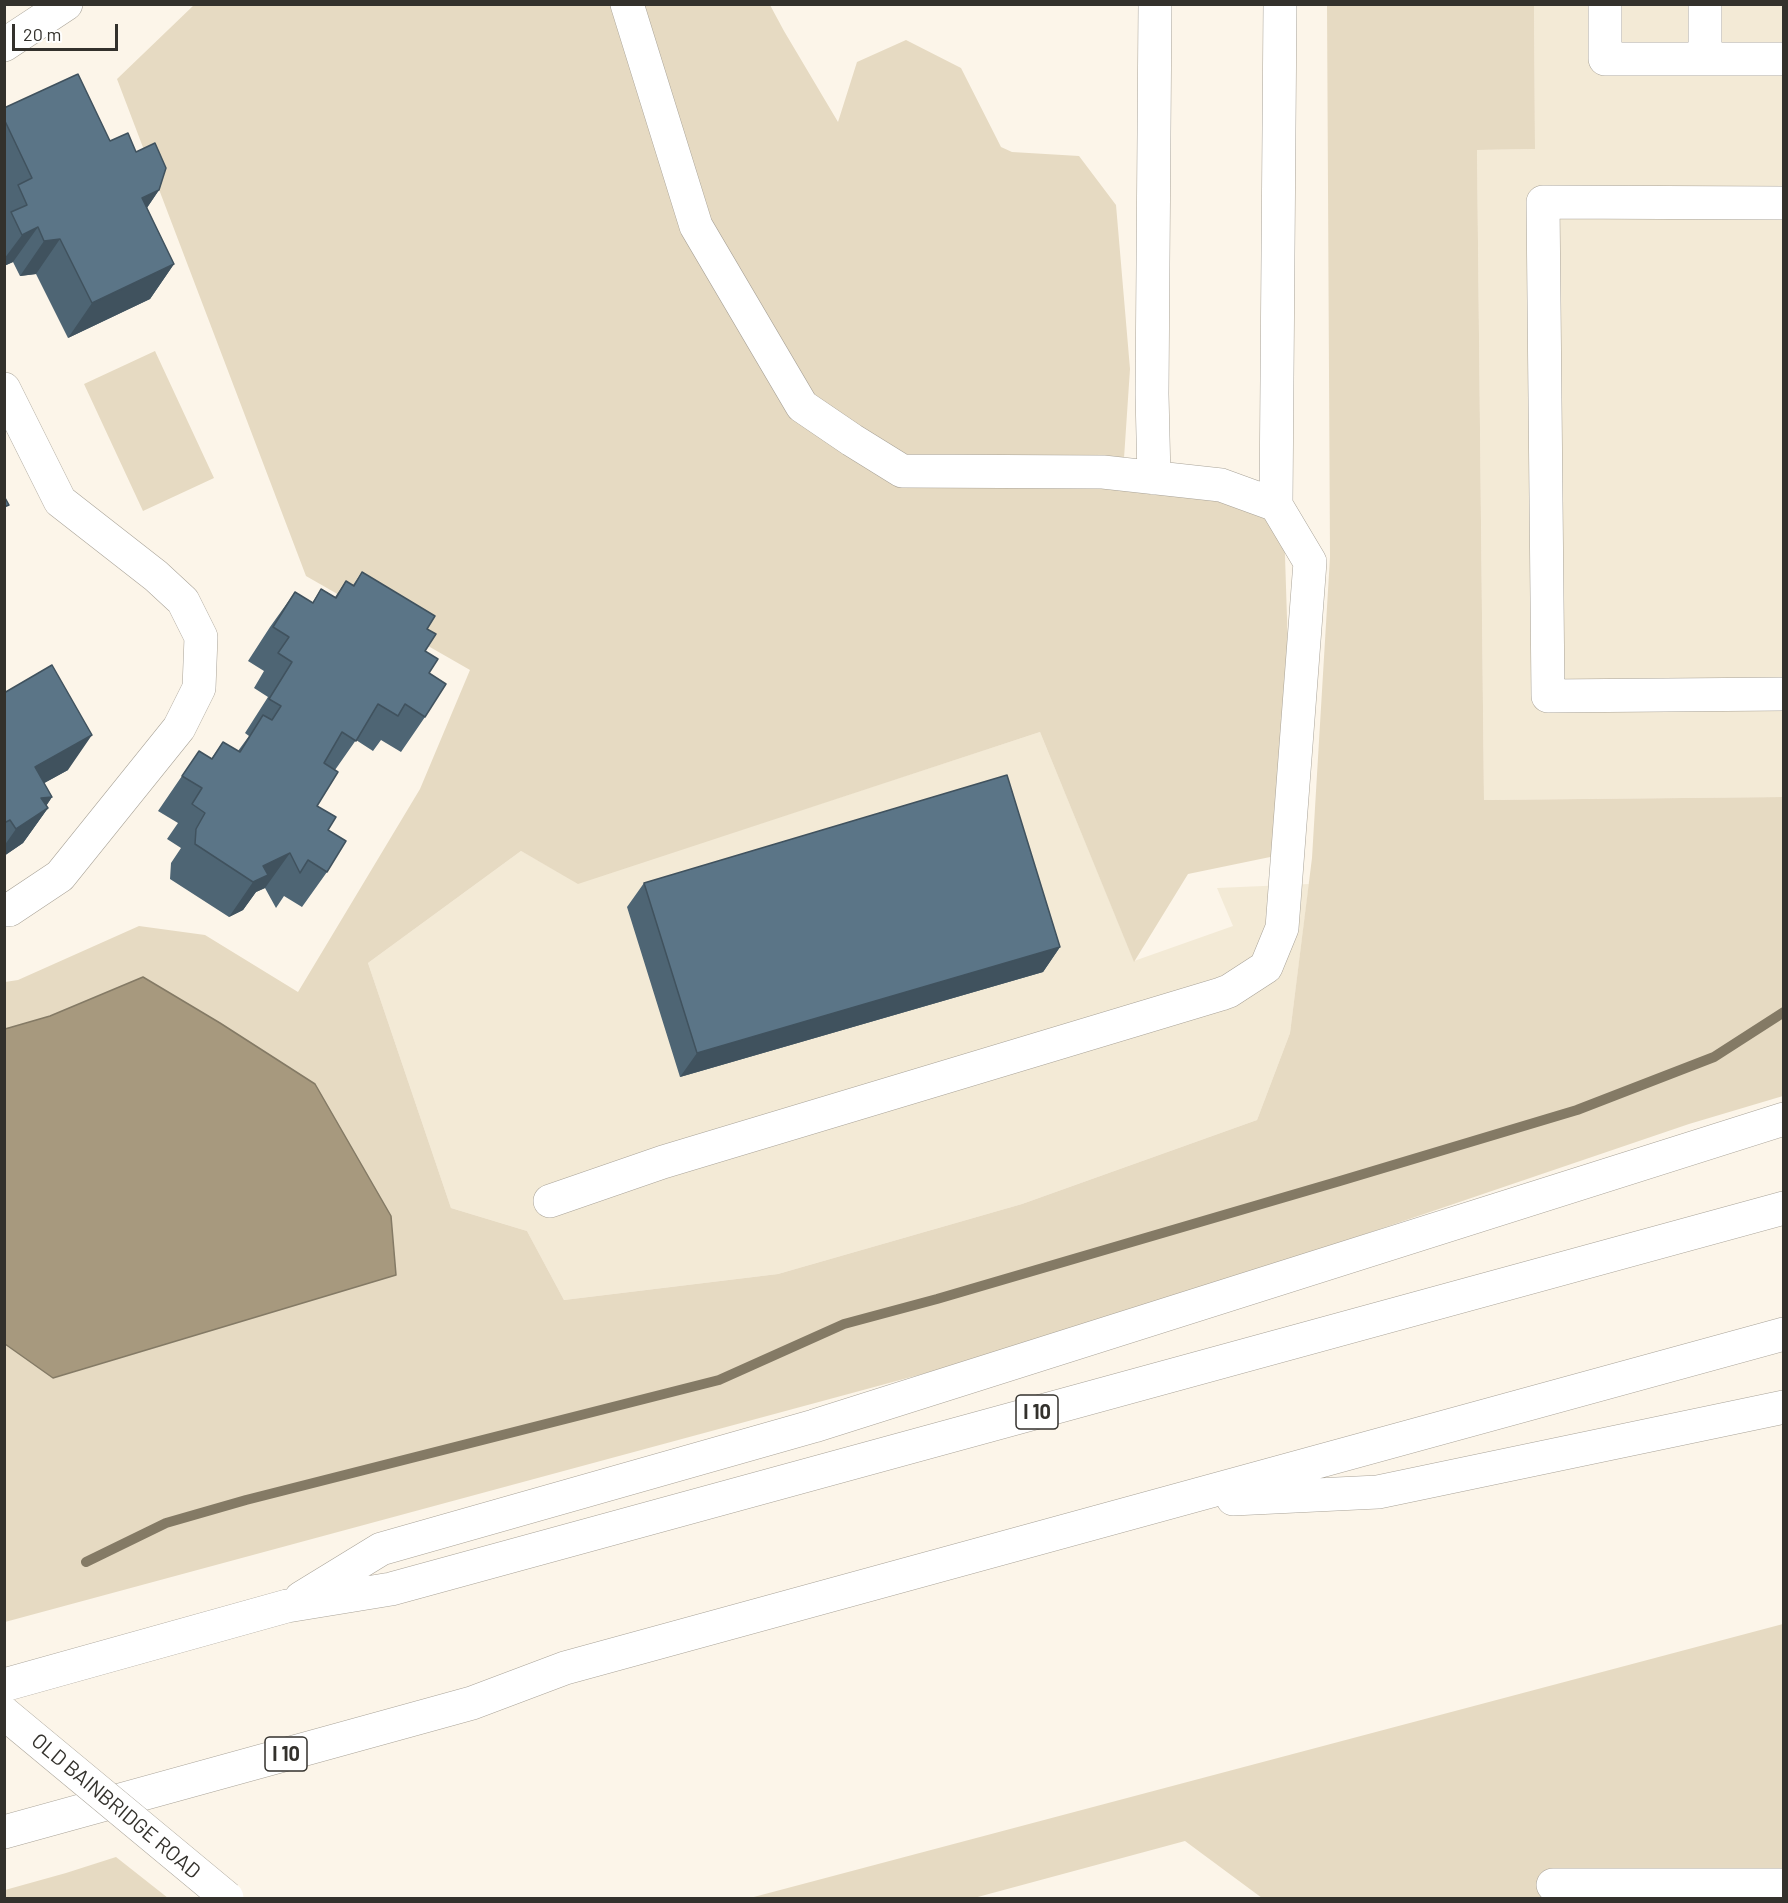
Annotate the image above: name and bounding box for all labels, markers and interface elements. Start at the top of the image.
scale bar [15,12,122,50]
text: 20 m [23,23,61,45]
road number: I 10 [1016,1395,1058,1429]
street label: OLD BAINBRIDGE ROAD [26,1728,206,1884]
road number: I 10 [265,1737,307,1771]

